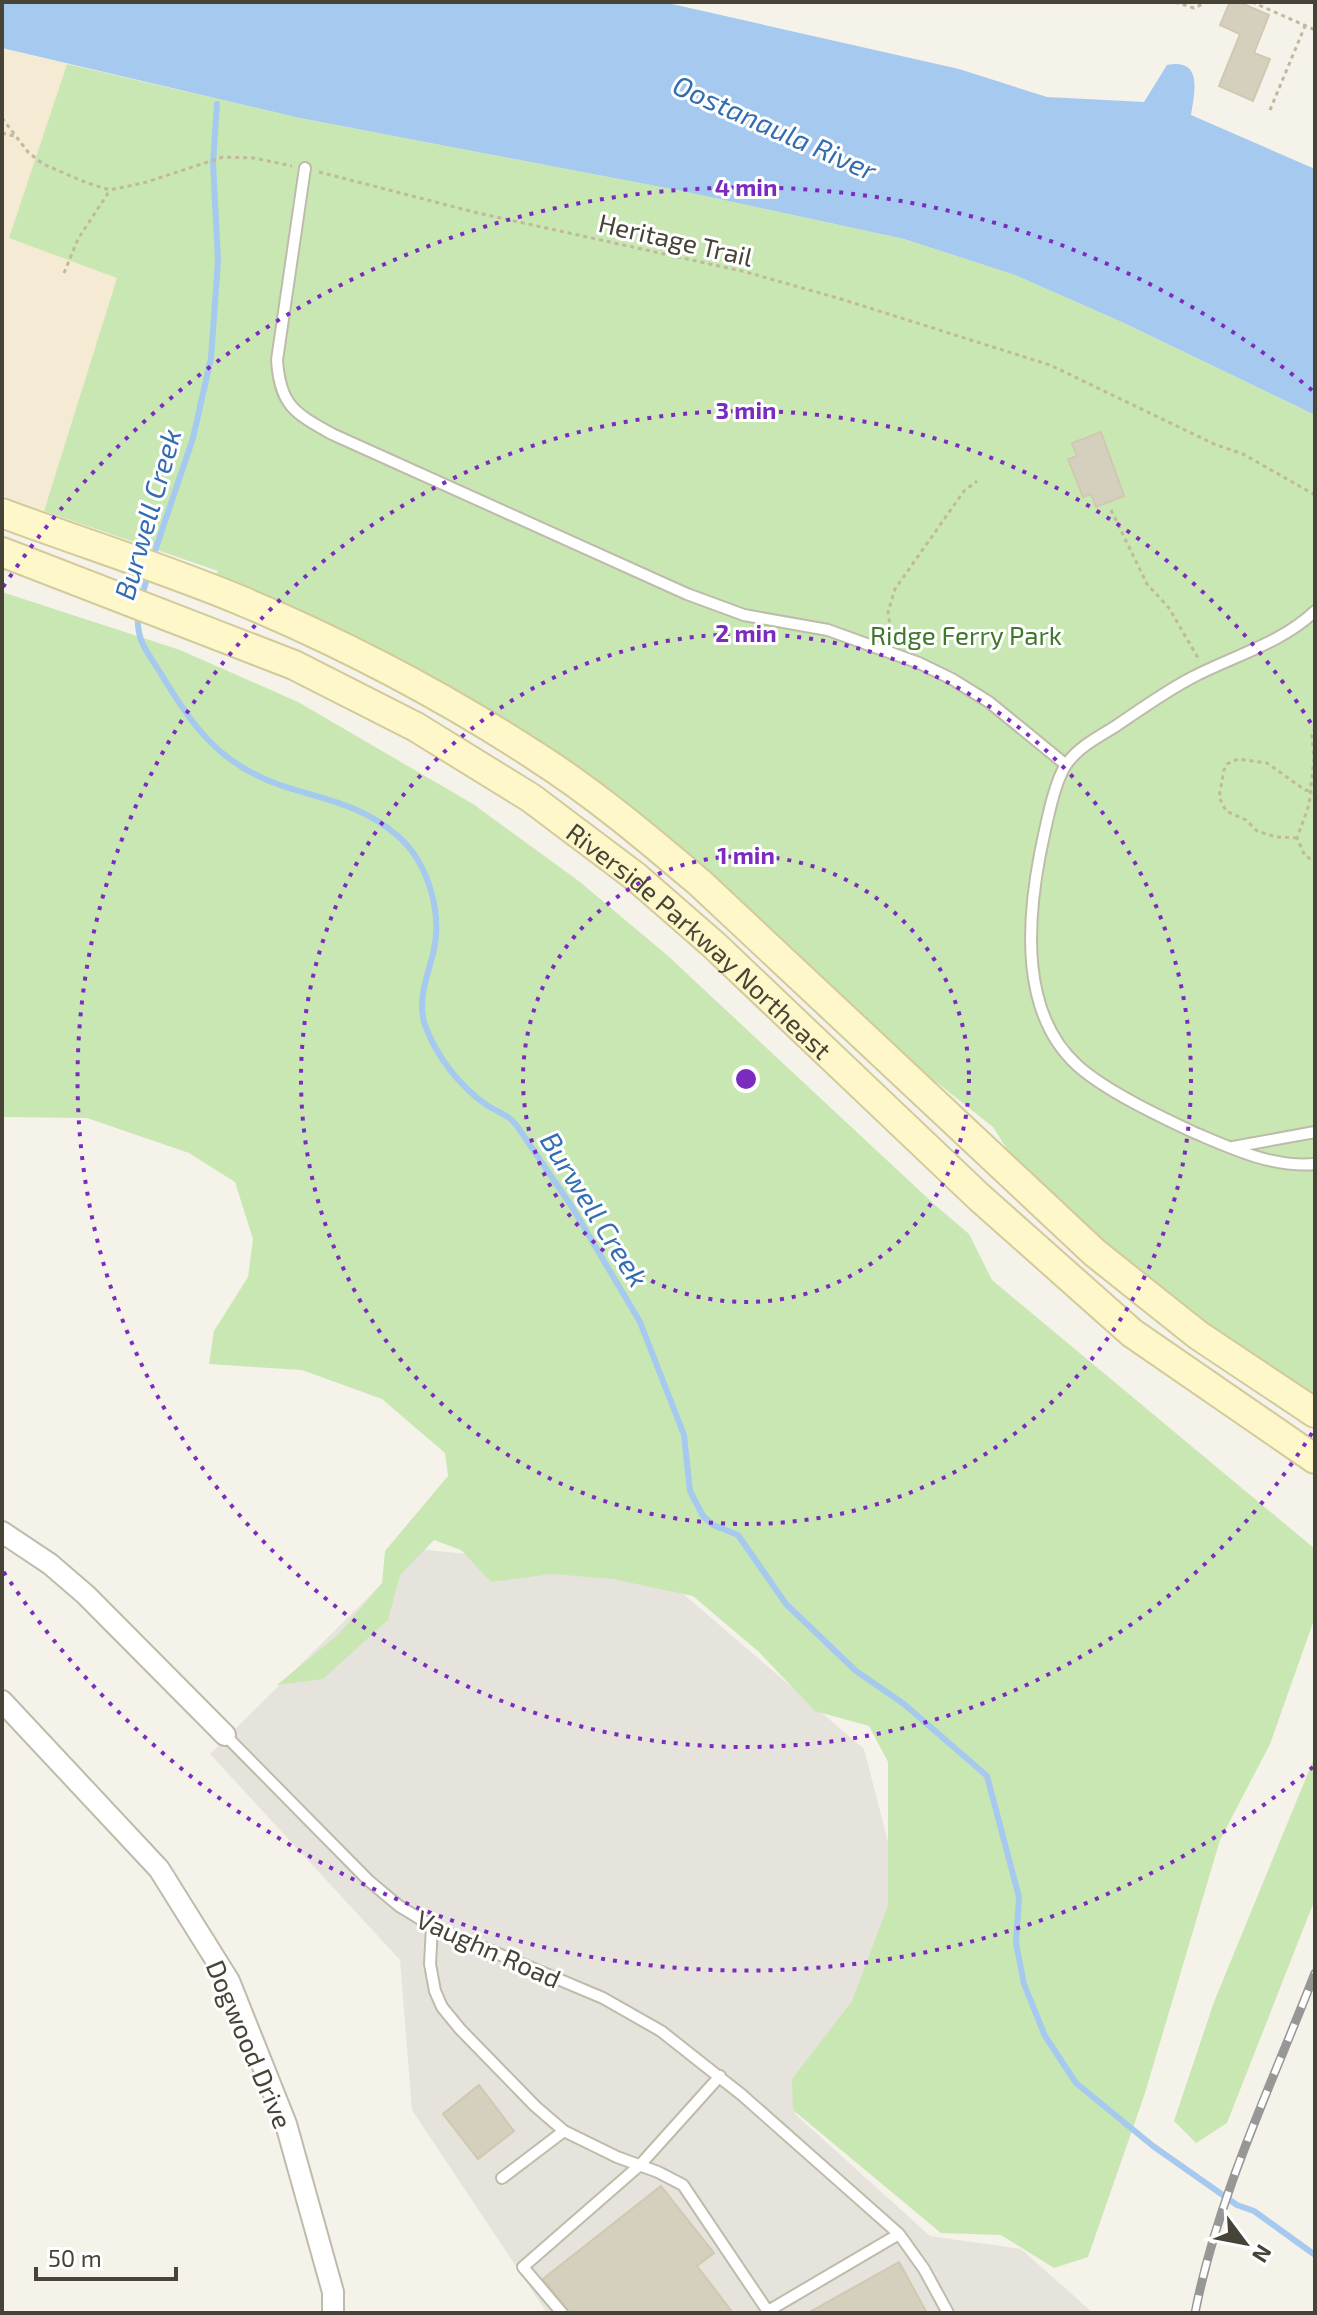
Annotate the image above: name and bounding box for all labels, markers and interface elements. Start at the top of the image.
water label: Oostanaula River [668,67,883,187]
text: 4 min [715,172,777,201]
street label: Heritage Trail [596,206,756,272]
text: 3 min [716,395,776,424]
water label: Burwell Creek [106,424,188,604]
text: 2 min [715,618,777,647]
park label: Ridge Ferry Park [870,619,1062,650]
street label: Riverside Parkway Northeast [561,815,839,1065]
text: 1 min [717,840,775,869]
centre of rings [732,1065,760,1093]
water label: Burwell Creek [534,1125,656,1293]
street label: Vaughn Road [412,1902,566,1994]
street label: Dogwood Drive [201,1955,299,2133]
north arrow [1205,2203,1285,2283]
scale bar [36,2231,176,2281]
text: N [1248,2241,1278,2268]
text: 50 m [48,2243,102,2272]

